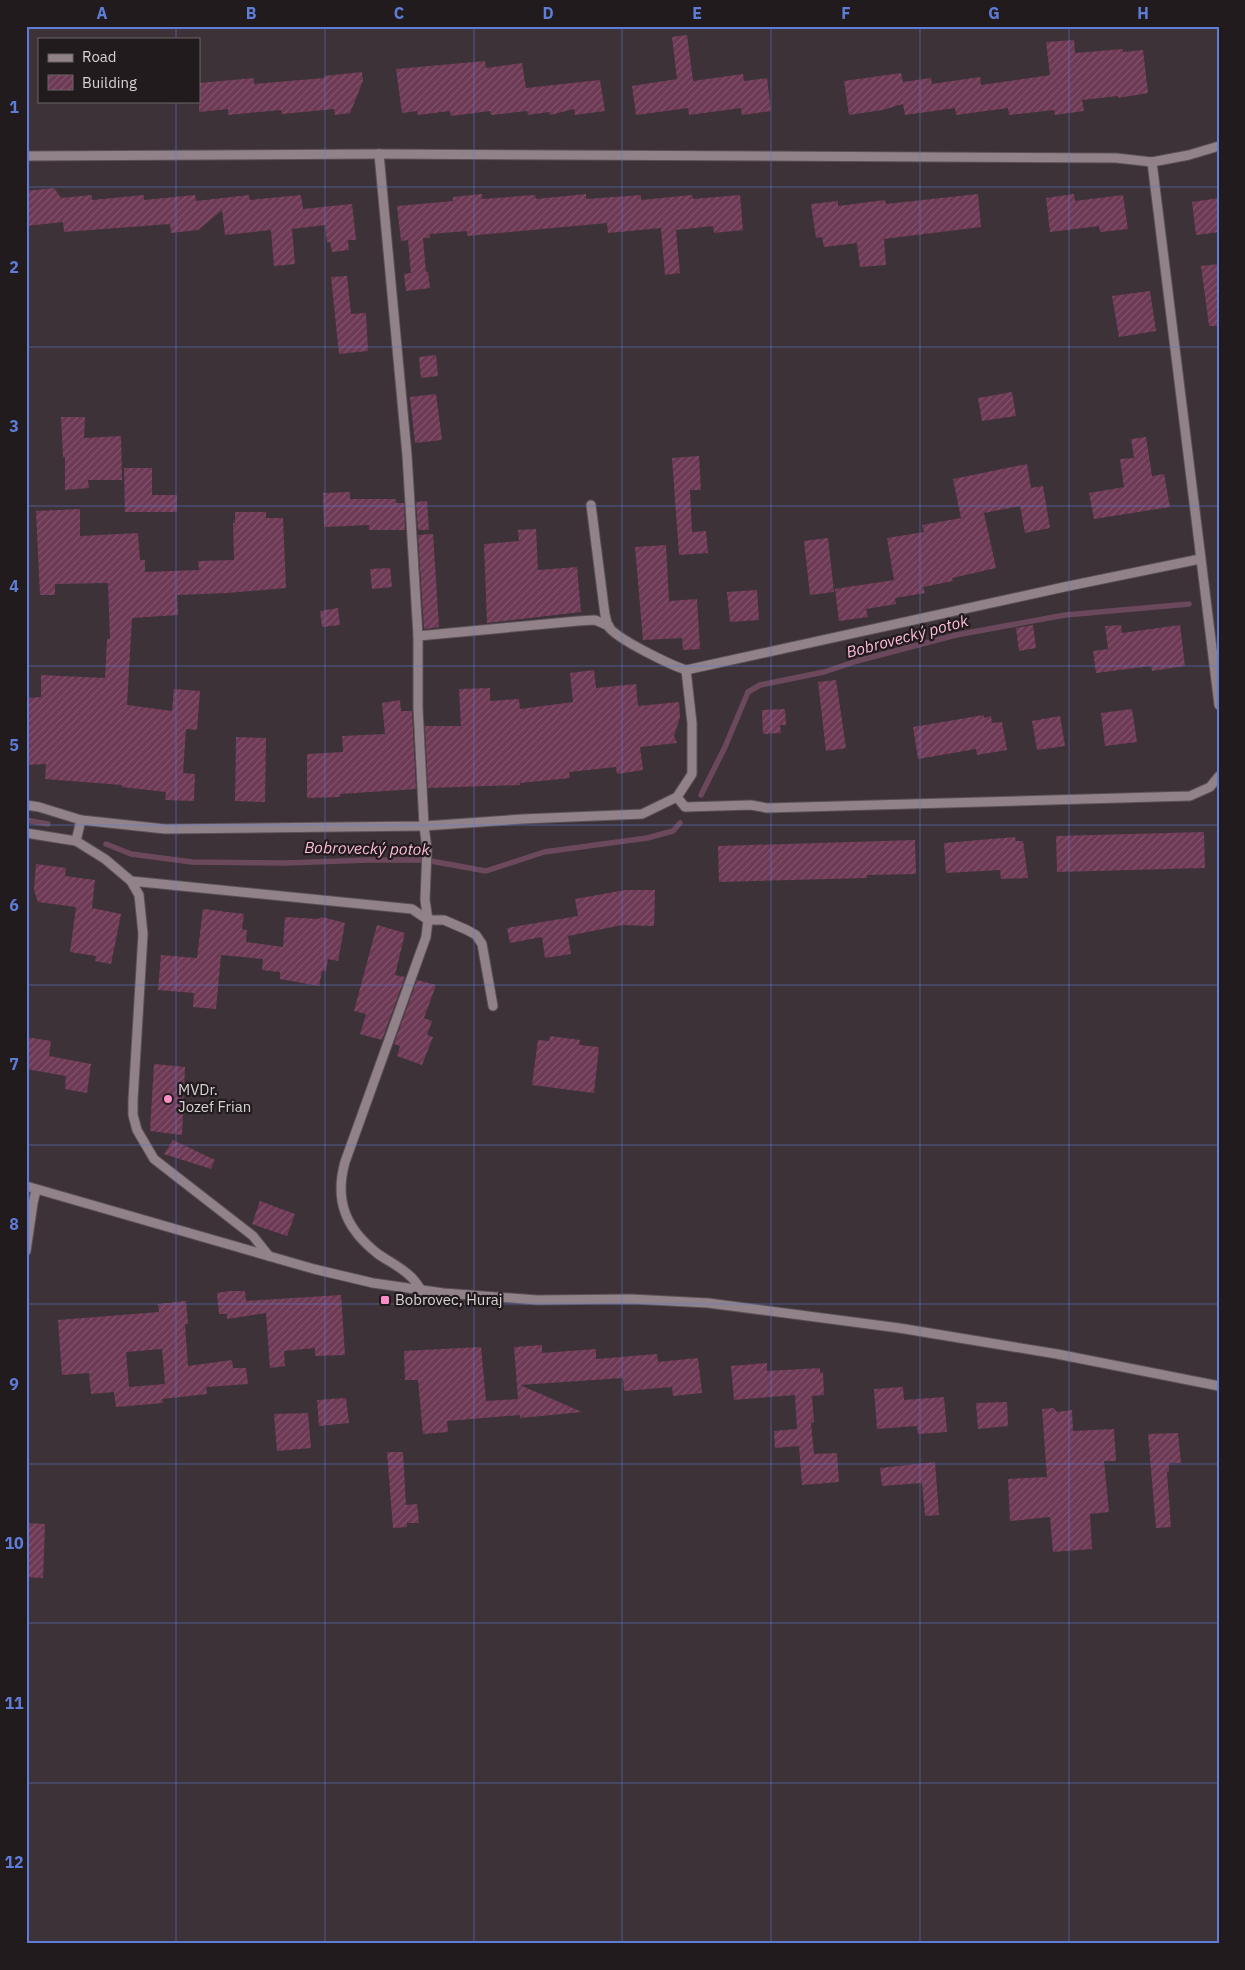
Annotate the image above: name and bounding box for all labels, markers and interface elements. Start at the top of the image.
text: A [97,3,108,23]
text: B [246,3,257,23]
text: C [394,3,404,23]
text: D [542,3,554,23]
text: E [692,3,702,23]
text: F [841,3,851,23]
text: G [988,3,1000,23]
text: H [1137,3,1149,23]
legend [38,38,200,102]
text: Road [82,47,117,66]
text: Building [82,73,137,92]
text: 1 [9,97,19,117]
text: 2 [9,257,19,277]
text: 3 [9,416,19,436]
text: 4 [9,576,19,596]
water label: Bobrovecký potok [844,610,971,662]
text: 5 [9,735,19,755]
water label: Bobrovecký potok [304,837,431,859]
text: 6 [9,895,19,915]
text: 7 [9,1054,19,1074]
place label: MVDr. Jozef Frian [178,1080,251,1116]
marker: MVDr. Jozef Frian [162,1093,174,1105]
text: 8 [9,1214,19,1234]
place label: Bobrovec, Huraj [395,1290,503,1309]
marker: Bobrovec, Huraj [379,1294,391,1306]
text: 9 [9,1374,19,1394]
text: 10 [4,1533,24,1553]
text: 11 [4,1693,24,1713]
text: 12 [4,1852,24,1872]

